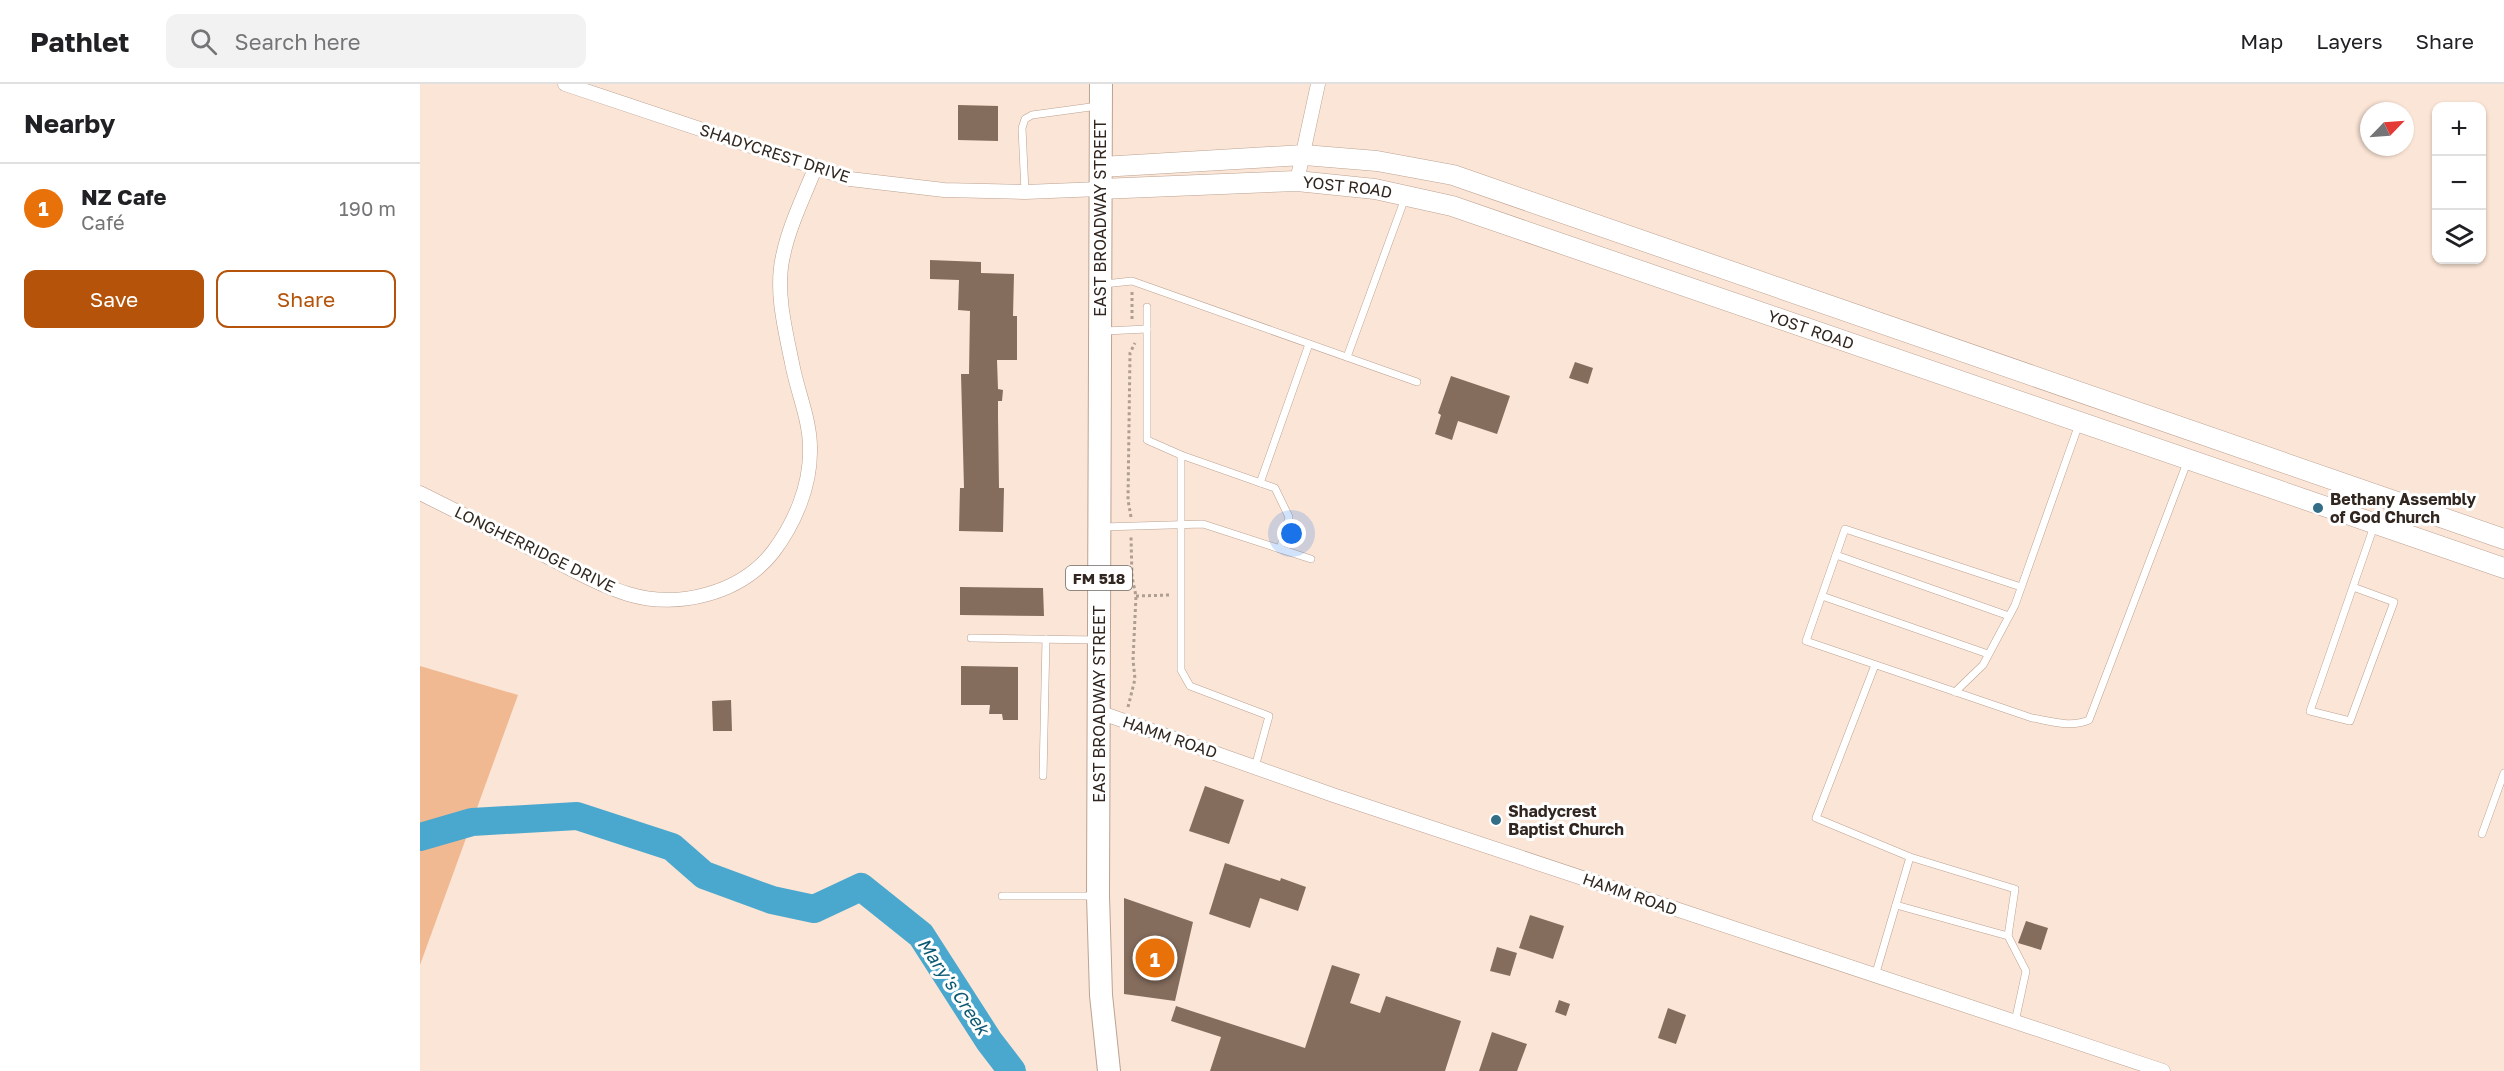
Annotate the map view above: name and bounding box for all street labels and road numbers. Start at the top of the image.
street label: SHADYCREST DRIVE [697,119,853,187]
street label: EAST BROADWAY STREET [1090,119,1110,317]
street label: YOST ROAD [1302,172,1394,203]
street label: YOST ROAD [1765,305,1857,354]
street label: LONGHERRIDGE DRIVE [451,501,619,597]
road number: FM 518 [1066,566,1132,590]
street label: EAST BROADWAY STREET [1089,605,1109,803]
street label: HAMM ROAD [1120,711,1220,763]
street label: HAMM ROAD [1580,868,1680,920]

